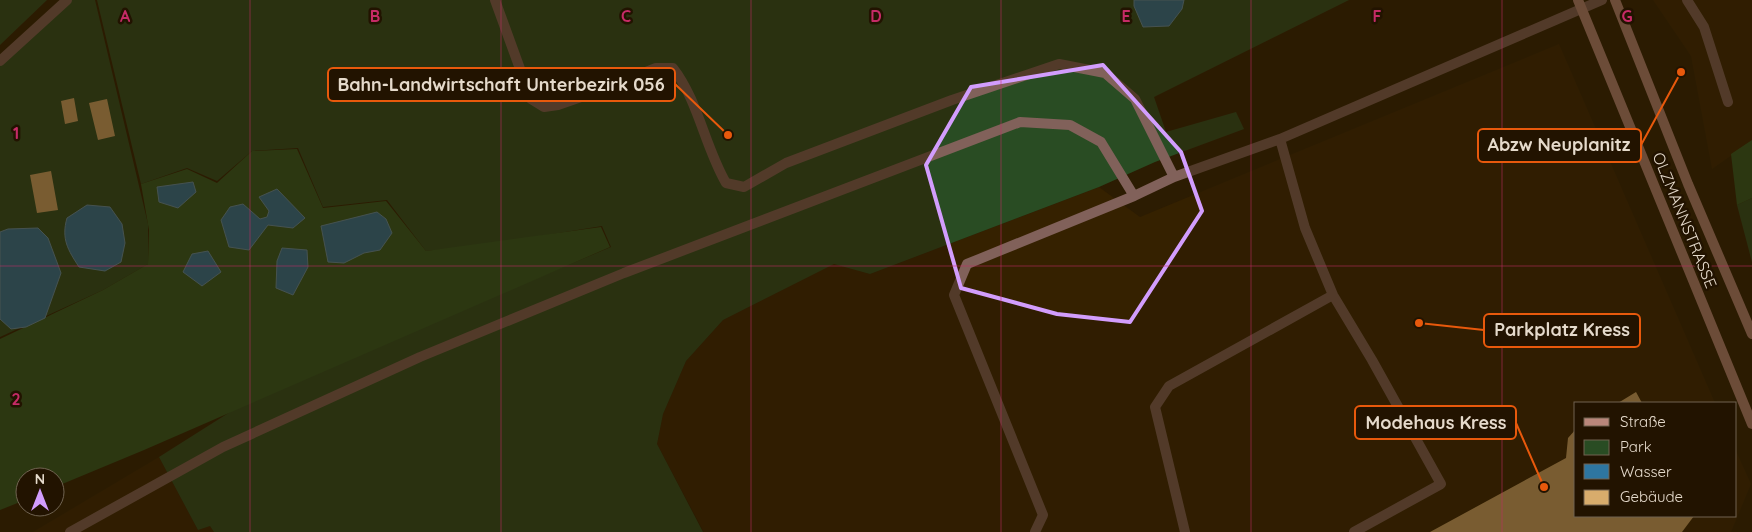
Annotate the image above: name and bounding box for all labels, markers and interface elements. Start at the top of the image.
text: A [120,6,131,26]
text: B [370,6,380,26]
text: C [621,6,631,26]
text: D [870,6,882,26]
text: E [1121,6,1131,26]
text: F [1373,6,1382,26]
text: G [1621,6,1633,26]
callout: Bahn-Landwirtschaft Unterbezirk 056 [328,68,675,101]
text: Bahn-Landwirtschaft Unterbezirk 056 [337,73,665,96]
text: 1 [13,123,19,143]
callout: Abzw Neuplanitz [1478,129,1641,162]
text: Abzw Neuplanitz [1487,133,1631,156]
street label: OLZMANNSTRASSE [1649,149,1721,291]
callout: Parkplatz Kress [1484,314,1640,347]
text: Parkplatz Kress [1494,318,1630,341]
text: 2 [11,389,21,409]
legend [1574,402,1737,517]
callout: Modehaus Kress [1355,406,1516,439]
text: Modehaus Kress [1366,411,1507,434]
text: Straße [1620,412,1666,431]
text: Park [1620,437,1652,456]
text: Wasser [1620,462,1672,481]
north arrow [15,467,65,517]
text: N [35,470,45,488]
text: Gebäude [1620,487,1683,506]

